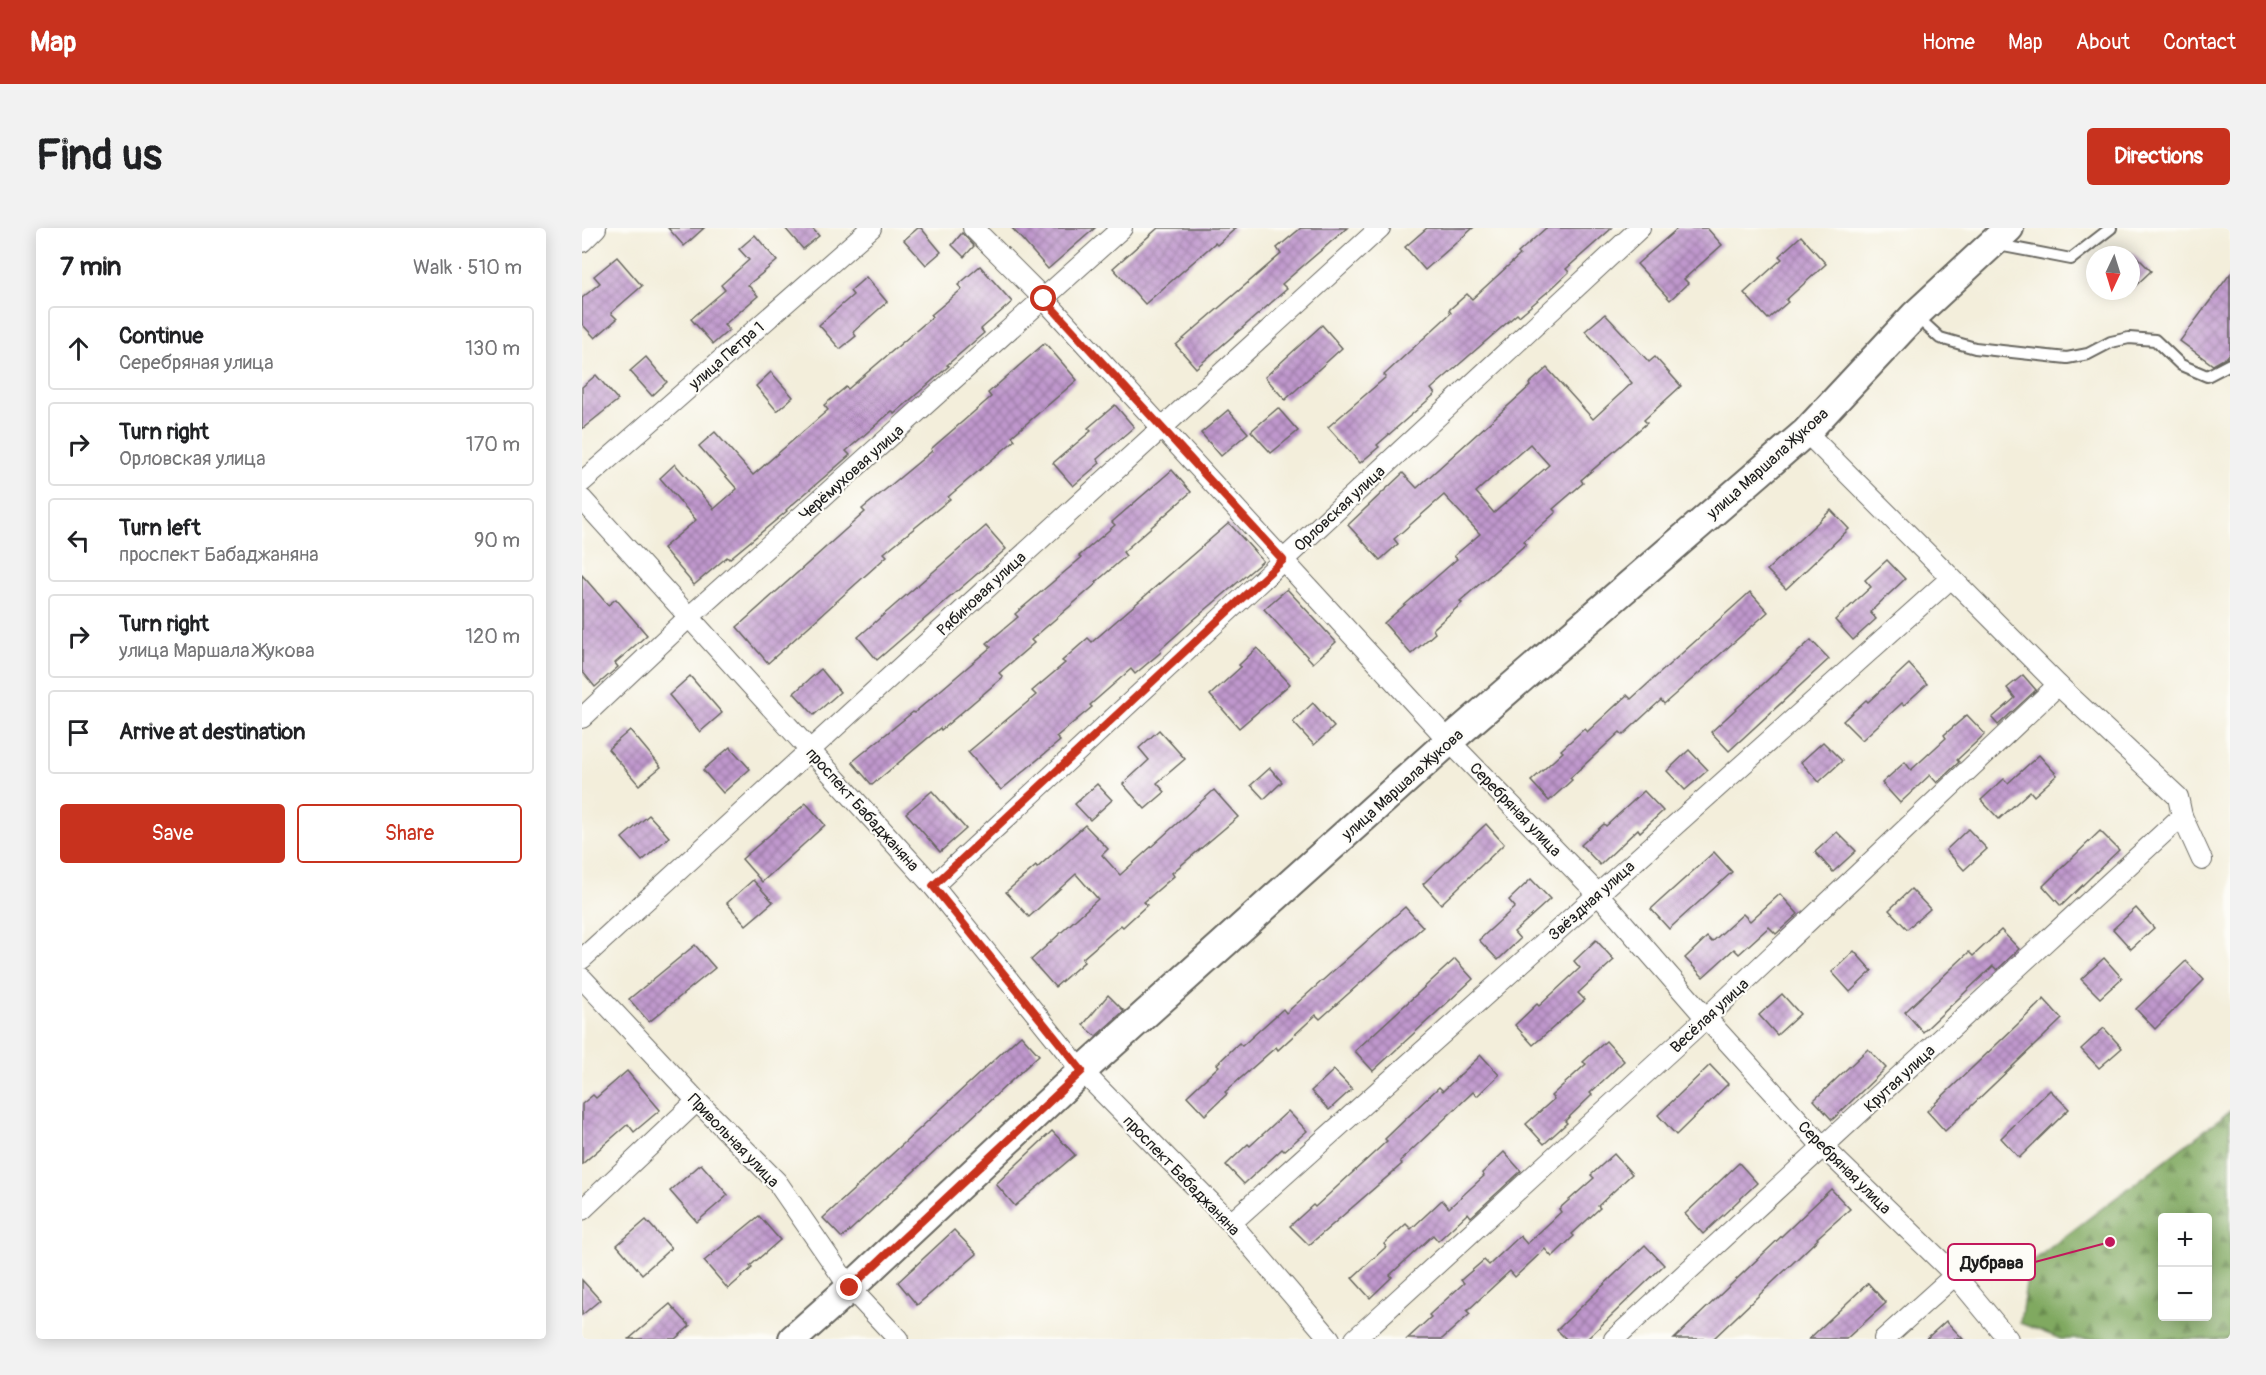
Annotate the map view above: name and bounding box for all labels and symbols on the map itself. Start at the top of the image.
north arrow [2086,246,2140,300]
route start [1030,285,1056,311]
street label: улица Петра 1 [684,318,769,395]
street label: улица Маршала Жукова [1702,404,1833,524]
street label: Черёмуховая улица [795,421,908,525]
street label: Орловская улица [1290,461,1389,556]
street label: Рябиновая улица [933,547,1030,640]
street label: улица Маршала Жукова [1337,725,1468,845]
street label: проспект Бабаджаняна [801,744,923,876]
street label: Серебряная улица [1465,758,1565,861]
street label: Звёздная улица [1544,857,1639,945]
street label: Весёлая улица [1666,974,1753,1057]
street label: Крутая улица [1860,1041,1939,1117]
street label: Привольная улица [683,1090,783,1192]
street label: проспект Бабаджаняна [1119,1111,1244,1240]
street label: Серебряная улица [1793,1117,1895,1219]
callout: Дубрава [1948,1244,2035,1280]
text: Дубрава [1960,1252,2024,1275]
route end [836,1274,862,1300]

